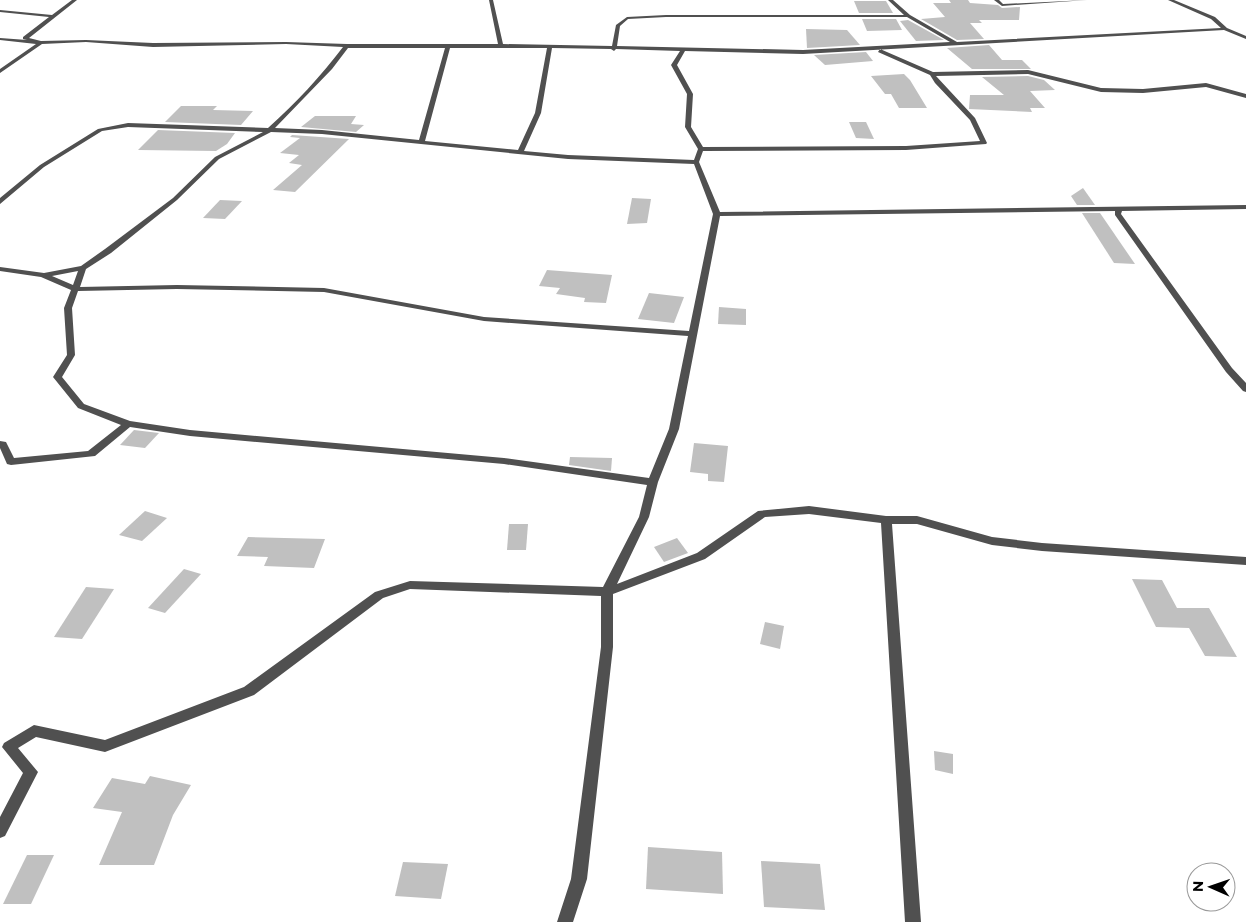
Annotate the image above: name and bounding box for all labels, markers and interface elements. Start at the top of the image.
north arrow [1186,862,1236,912]
text: N [1189,881,1207,893]

